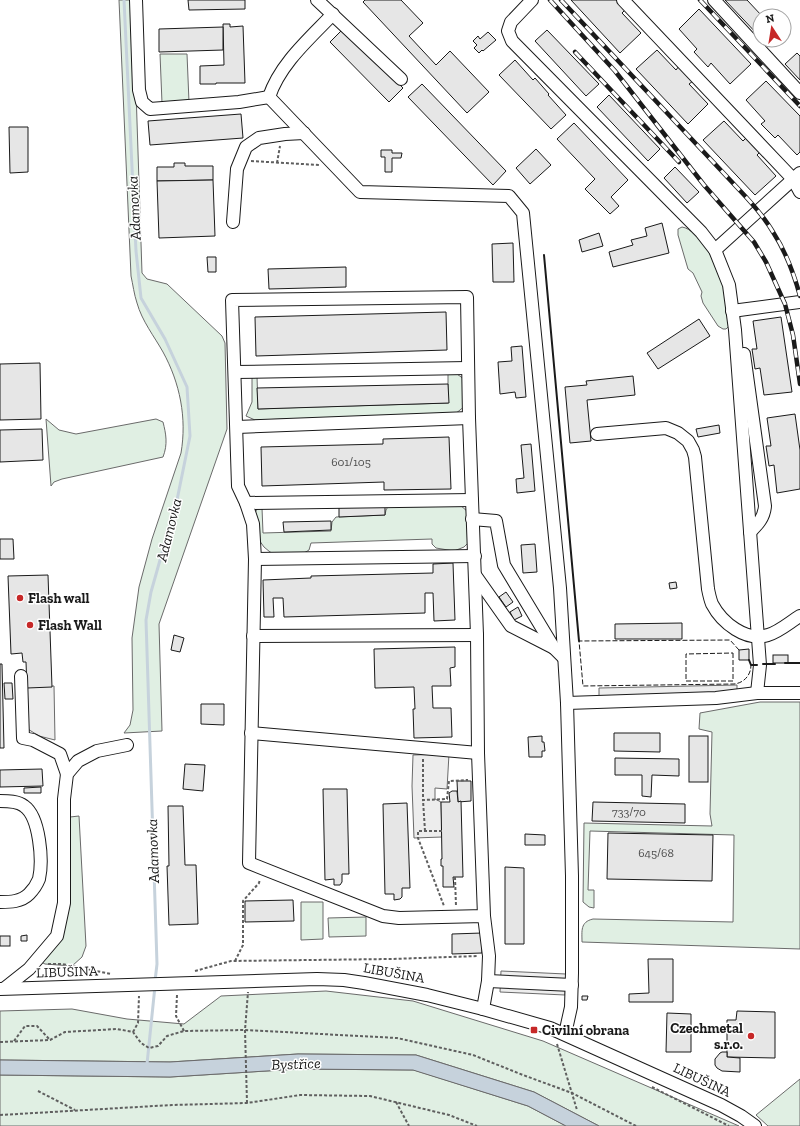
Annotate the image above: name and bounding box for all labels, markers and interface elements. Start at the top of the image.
north arrow [752,8,792,48]
text: N [765,11,776,26]
water label: Adamovka [123,175,145,242]
house number: 601/105 [331,455,371,469]
water label: Adamovka [152,497,186,564]
place label: Flash wall [28,590,90,607]
marker: Flash wall [15,593,25,603]
place label: Flash Wall [38,617,102,634]
marker: Flash Wall [25,620,35,630]
house number: 733/70 [612,805,646,819]
water label: Adamovka [143,819,163,884]
house number: 645/68 [638,846,674,860]
street label: LIBUŠINA [362,959,427,987]
street label: LIBUŠINA [36,962,99,982]
place label: Czechmetal s.r.o. [670,1020,743,1053]
place label: Civilní obrana [542,1022,629,1039]
marker: Civilní obrana [529,1025,539,1035]
marker: Czechmetal s.r.o. [746,1031,756,1041]
water label: Bystřice [271,1054,321,1074]
street label: LIBUŠINA [670,1059,734,1101]

